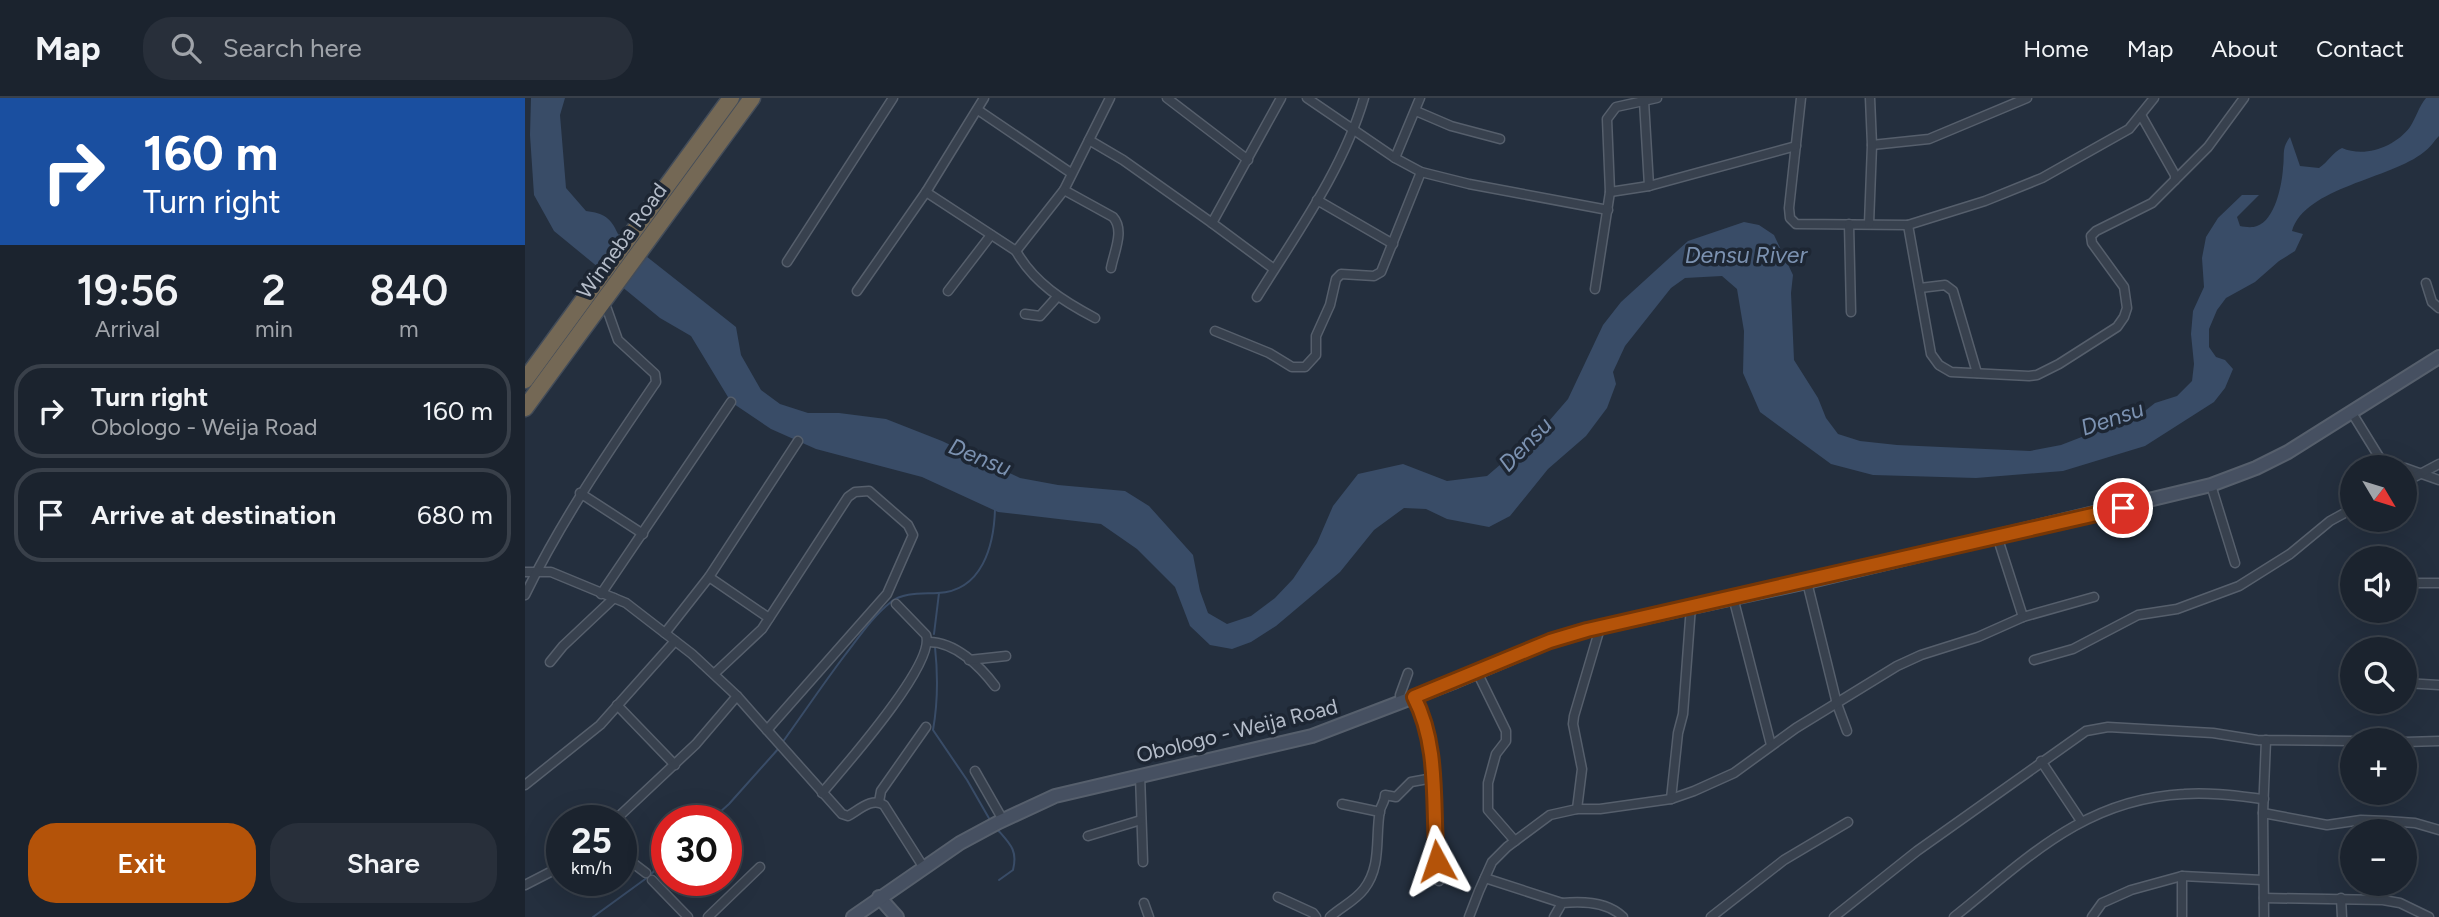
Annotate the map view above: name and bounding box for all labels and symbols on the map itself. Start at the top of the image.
street label: Winneba Road [571,178,672,303]
water label: Densu River [1685,241,1808,269]
water label: Densu [2077,394,2147,442]
water label: Densu [1492,411,1558,477]
water label: Densu [945,432,1015,482]
north arrow [2340,455,2417,532]
pin [2093,478,2153,538]
street label: Obologo - Weija Road [1134,693,1340,768]
speed limit sign: 30 [651,805,742,896]
position arrow [1400,824,1474,898]

